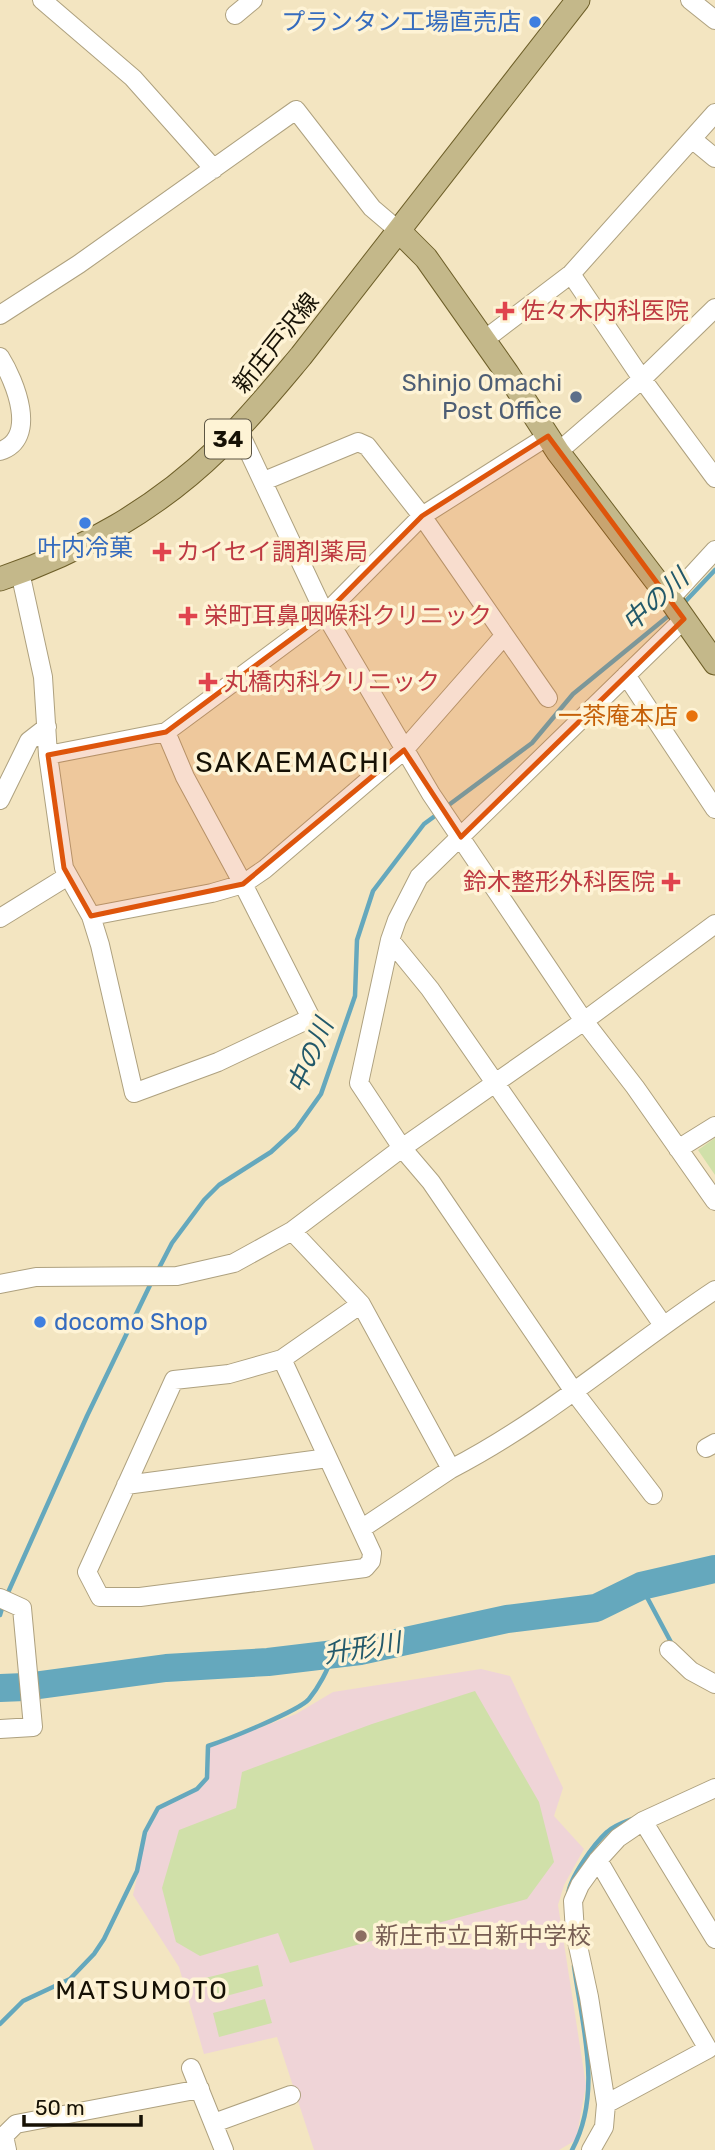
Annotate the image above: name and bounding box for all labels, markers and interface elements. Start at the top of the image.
place label: プランタン工場直売店 [281,8,521,36]
marker: プランタン工場直売店 [527,14,543,30]
street label: 新庄戸沢線 [227,288,325,398]
place label: 佐々木内科医院 [521,297,689,325]
marker: 佐々木内科医院 [495,301,515,321]
place label: Shinjo Omachi Post Office [402,369,562,425]
marker: Shinjo Omachi Post Office [568,389,584,405]
road number: 34 [205,420,251,458]
marker: 叶内冷菓 [77,515,93,531]
place label: 叶内冷菓 [37,534,133,562]
place label: カイセイ調剤薬局 [176,538,368,566]
marker: カイセイ調剤薬局 [154,544,170,560]
water label: 中の川 [616,561,697,638]
place label: 栄町耳鼻咽喉科クリニック [204,602,492,630]
marker: 栄町耳鼻咽喉科クリニック [178,606,198,626]
place label: 丸橋内科クリニック [224,668,440,696]
marker: 丸橋内科クリニック [198,672,218,692]
place label: 一茶庵本店 [558,702,678,730]
marker: 一茶庵本店 [684,708,700,724]
district label: SAKAEMACHI [195,746,391,779]
place label: 鈴木整形外科医院 [463,868,655,896]
marker: 鈴木整形外科医院 [661,872,681,892]
water label: 中の川 [281,1011,341,1098]
place label: docomo Shop [54,1308,208,1336]
marker: docomo Shop [32,1314,48,1330]
water label: 升形川 [321,1627,406,1670]
place label: 新庄市立日新中学校 [375,1922,591,1950]
marker: 新庄市立日新中学校 [353,1928,369,1944]
district label: MATSUMOTO [55,1975,229,2006]
scale bar [24,2084,142,2128]
text: 50 m [35,2095,85,2120]

